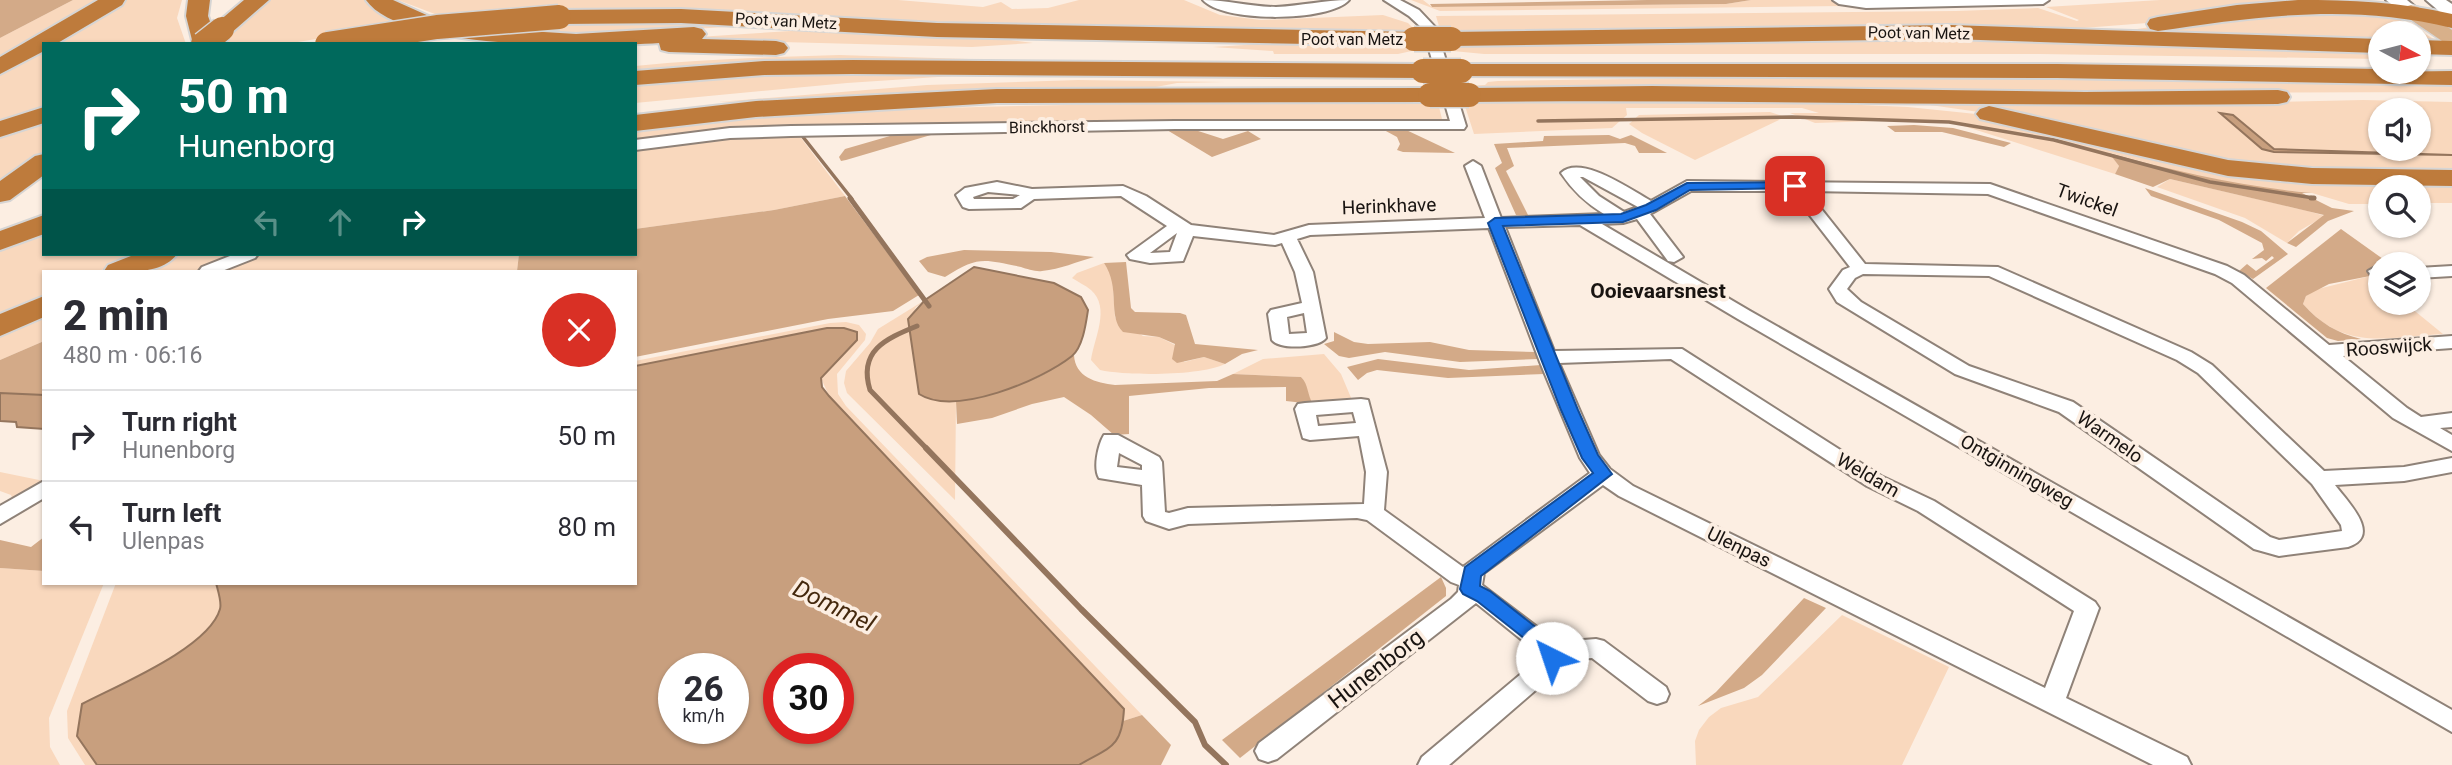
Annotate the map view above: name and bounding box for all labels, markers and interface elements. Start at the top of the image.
street label: Poot van Metz [734,9,838,33]
north arrow [2368,21,2431,84]
map controls [2368,21,2431,315]
street label: Poot van Metz [1868,23,1970,43]
street label: Poot van Metz [1301,30,1403,49]
text: 50 m [178,68,289,125]
icon: right [63,70,154,161]
button: sound [2368,98,2431,161]
street label: Binckhorst [1009,117,1085,137]
text: Hunenborg [178,127,336,165]
pin [1765,156,1825,216]
icon: arrive [1776,167,1814,205]
button: search [2368,175,2431,238]
street label: Twickel [2053,178,2121,222]
street label: Herinkhave [1341,193,1437,219]
icon: left [248,203,286,241]
icon: ahead [321,203,359,241]
icon: right [394,203,432,241]
button: layers [2368,252,2431,315]
district label: Ooievaarsnest [1590,279,1726,303]
text: 2 min [63,291,169,340]
button: close [542,293,616,367]
street label: Rooswijck [2345,332,2433,361]
text: 480 m · 06:16 [63,342,202,369]
street label: Warmelo [2072,406,2148,468]
text: Turn right [122,407,237,437]
icon: right [63,417,101,455]
text: 50 m [558,421,616,451]
street label: Ontginningweg [1956,429,2078,513]
text: Hunenborg [122,437,235,464]
street label: Weldam [1832,448,1904,502]
text: Turn left [122,498,221,528]
icon: left [63,508,101,546]
text: 80 m [558,512,616,542]
street label: Ulenpas [1703,522,1775,572]
text: Ulenpas [122,528,205,555]
water label: Dommel [789,574,880,638]
position arrow [1515,621,1589,695]
street label: Hunenborg [1323,624,1429,714]
speed limit sign: 30 [763,653,854,744]
text: 26 [683,669,724,710]
text: km/h [682,705,725,726]

